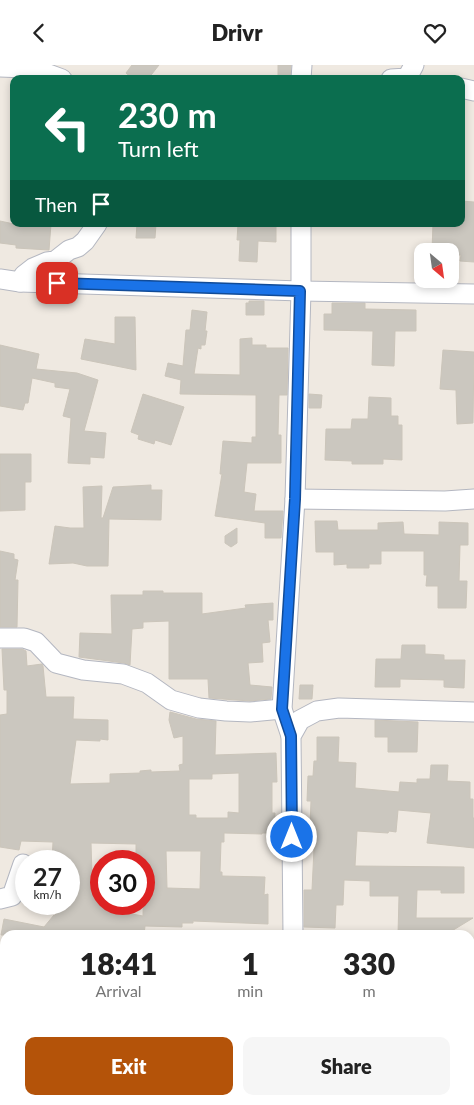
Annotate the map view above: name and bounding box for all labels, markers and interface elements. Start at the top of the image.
icon: back [25,19,53,47]
text: Drivr [211,19,263,46]
icon: heart [421,19,449,47]
text: 230 m [118,93,217,135]
icon: left [35,95,100,160]
text: Turn left [118,135,199,162]
icon: arrive [87,190,115,218]
text: Then [35,193,77,216]
north arrow [414,243,459,287]
map controls [414,243,459,288]
pin [36,262,78,304]
icon: arrive [43,269,71,297]
position arrow [265,810,317,862]
speed limit sign: 30 [90,850,155,915]
text: 27 [33,861,62,891]
text: km/h [33,887,62,902]
text: 18:41 [80,945,157,981]
text: 1 [241,945,259,981]
text: 330 [343,945,395,981]
text: Arrival [96,981,142,1000]
text: min [237,981,263,1000]
text: m [362,981,376,1000]
button: Exit [25,1037,233,1095]
button: Share [243,1037,450,1095]

